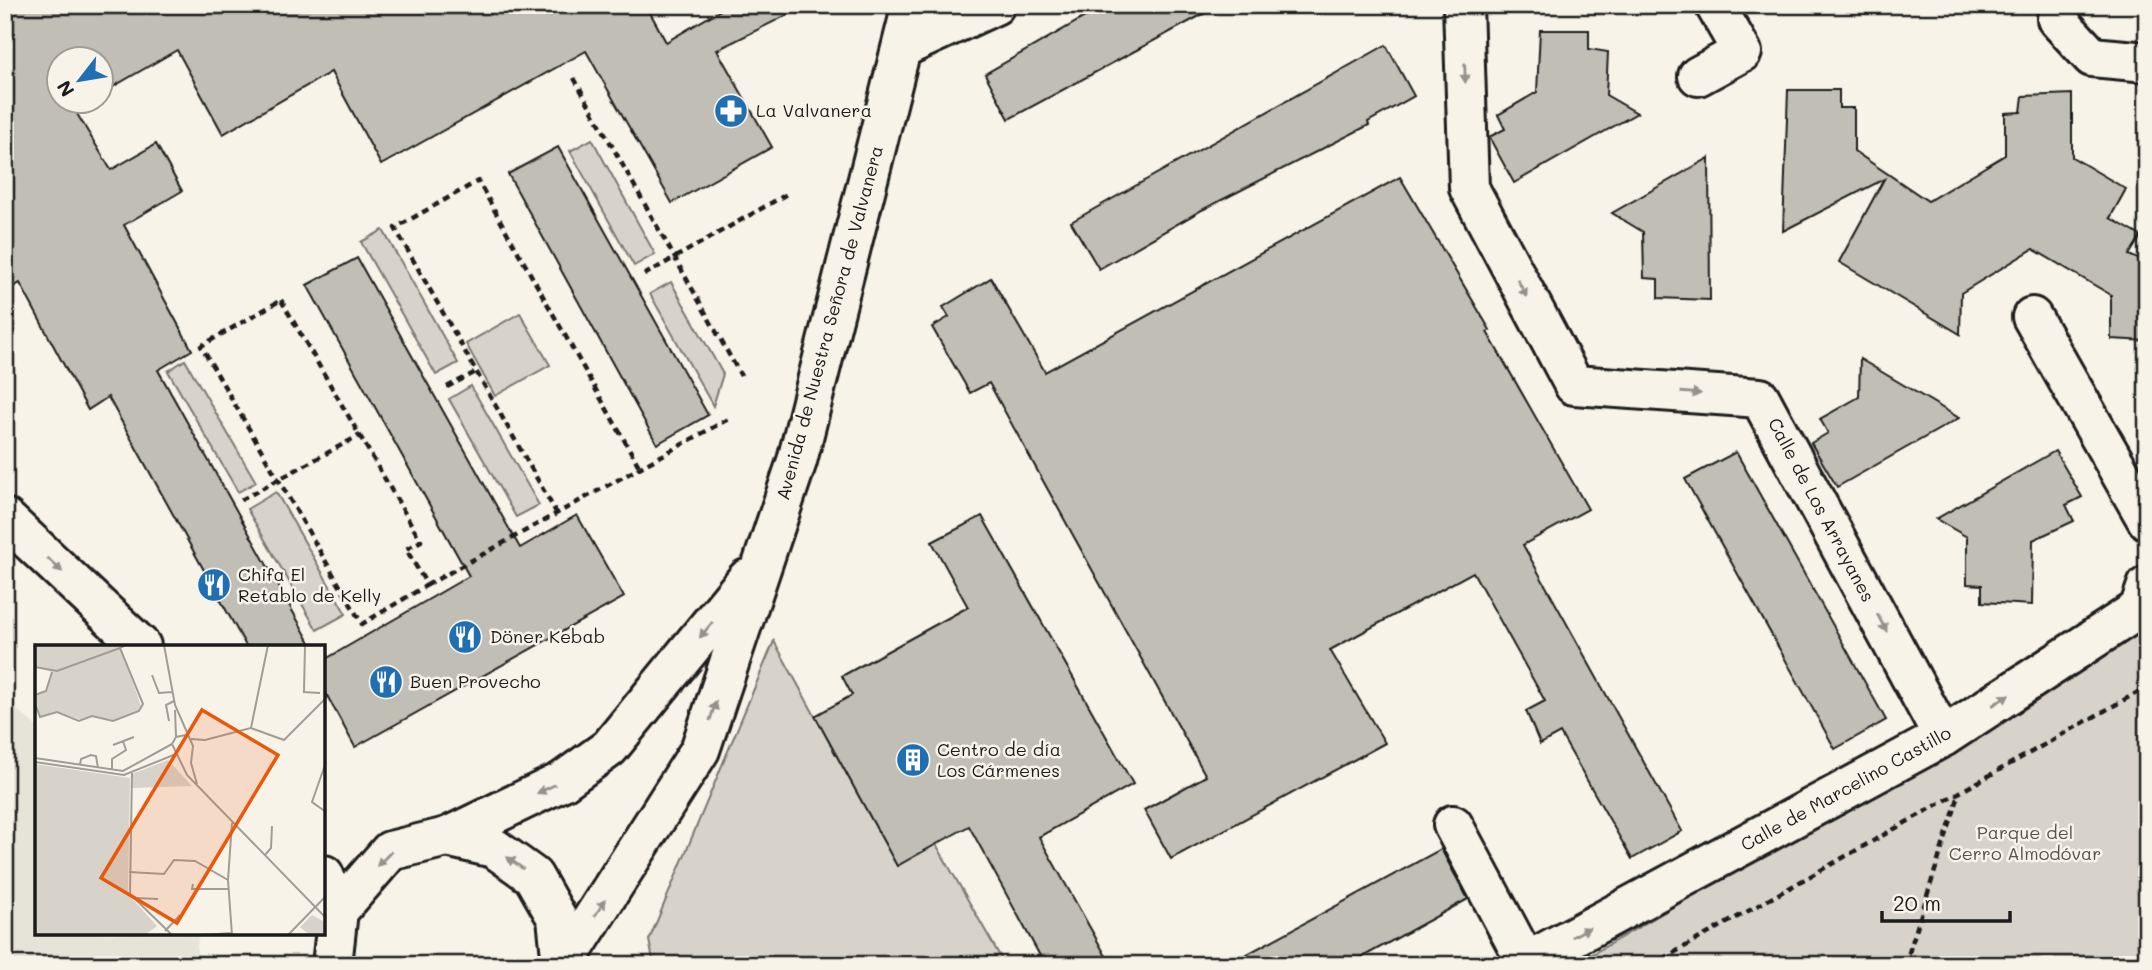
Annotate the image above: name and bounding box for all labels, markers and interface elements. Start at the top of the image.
north arrow [46,46,116,116]
one-way arrow [1460,63,1471,85]
text: N [51,76,79,102]
pharmacy icon: La Valvanera [712,92,750,130]
place label: La Valvanera [756,98,872,122]
street label: Avenida de Nuestra Señora de Valvanera [770,143,888,503]
one-way arrow [1517,278,1528,298]
one-way arrow [1680,388,1702,399]
street label: Calle de Los Arrayanes [1763,413,1881,606]
one-way arrow [46,556,63,572]
place label: Chifa El Retablo de Kelly [238,562,381,607]
restaurant icon: Chifa El Retablo de Kelly [195,566,233,604]
one-way arrow [1876,614,1888,633]
restaurant icon: Döner Kebab [446,618,484,656]
one-way arrow [699,622,714,639]
place label: Döner Kebab [490,624,605,648]
inset map [35,645,326,935]
restaurant icon: Buen Provecho [367,663,405,701]
place label: Buen Provecho [410,669,541,693]
one-way arrow [1991,694,2010,707]
one-way arrow [708,701,719,722]
street label: Calle de Marcelino Castillo [1736,720,1955,856]
place label: Centro de día Los Cármenes [937,737,1061,782]
building icon: Centro de día Los Cármenes [894,741,932,779]
one-way arrow [536,784,557,795]
park label: Parque del Cerro Almodóvar [1949,820,2101,865]
one-way arrow [375,851,392,868]
one-way arrow [506,856,524,870]
scale bar [1882,879,2010,923]
text: 20 m [1893,889,1941,916]
one-way arrow [594,898,607,917]
one-way arrow [1572,926,1591,938]

